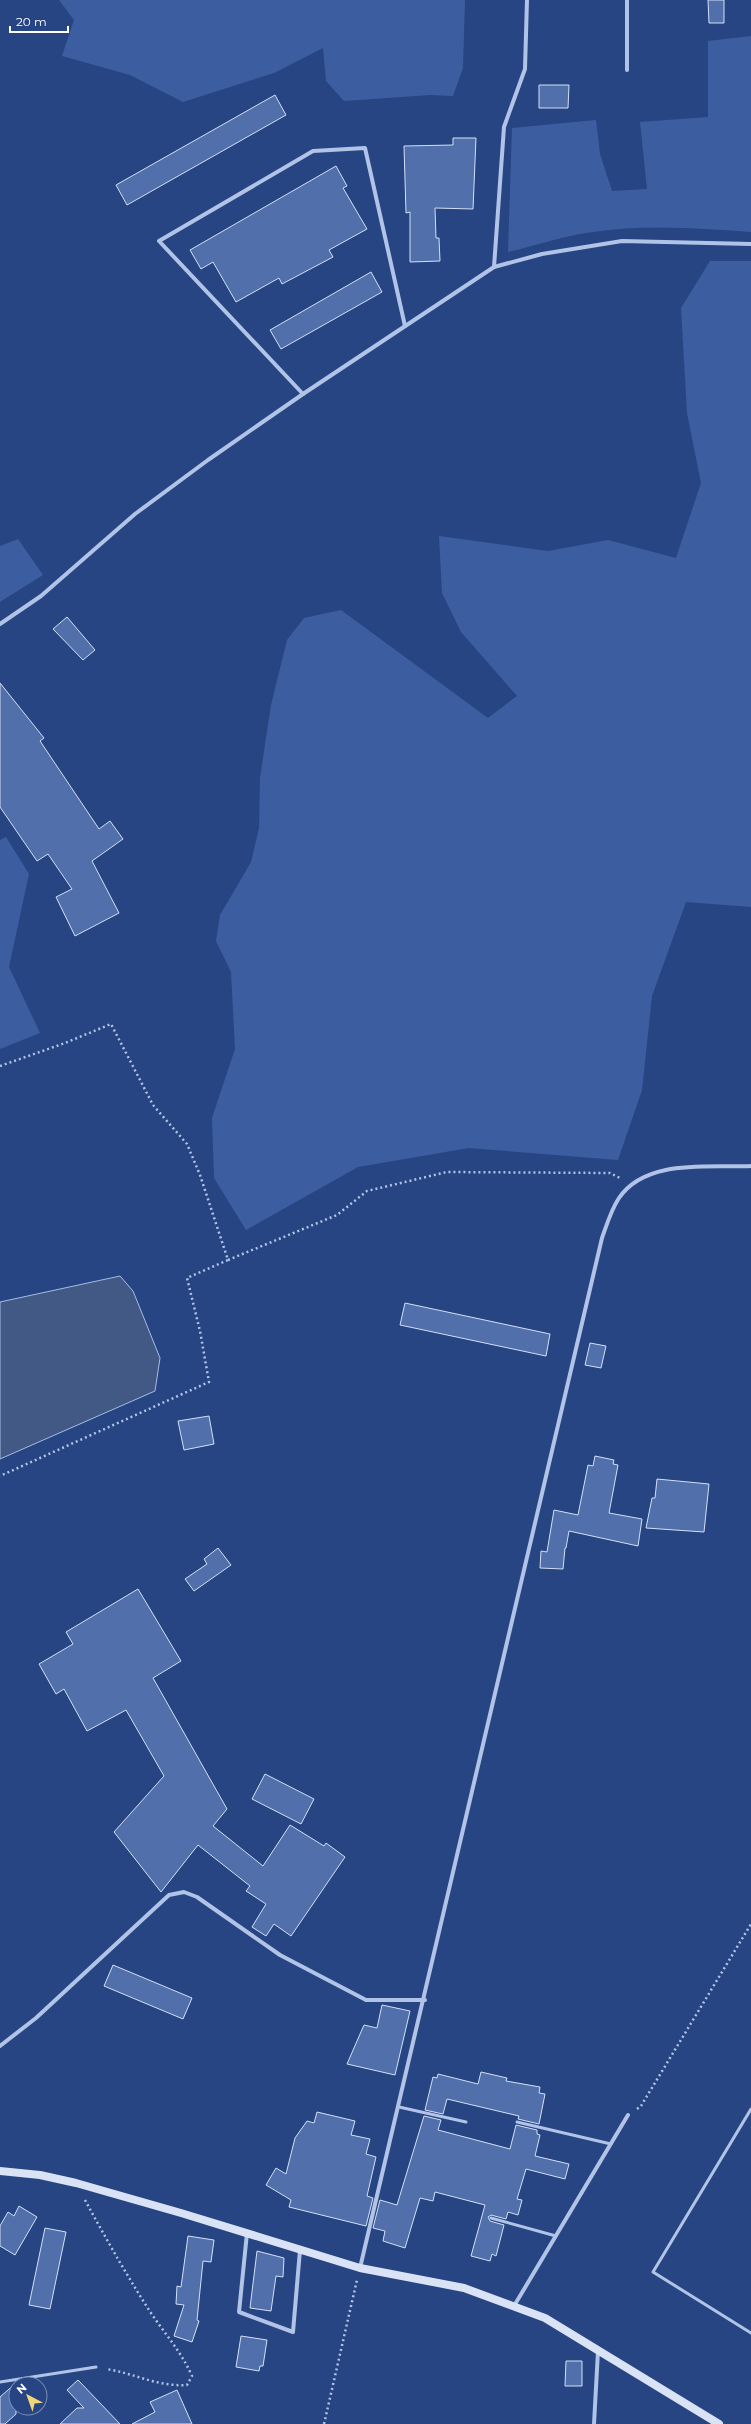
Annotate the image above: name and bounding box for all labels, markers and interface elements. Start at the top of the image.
scale bar [10,8,68,34]
text: 20 m [16,14,47,29]
north arrow [8,2376,48,2416]
text: N [13,2380,29,2397]

